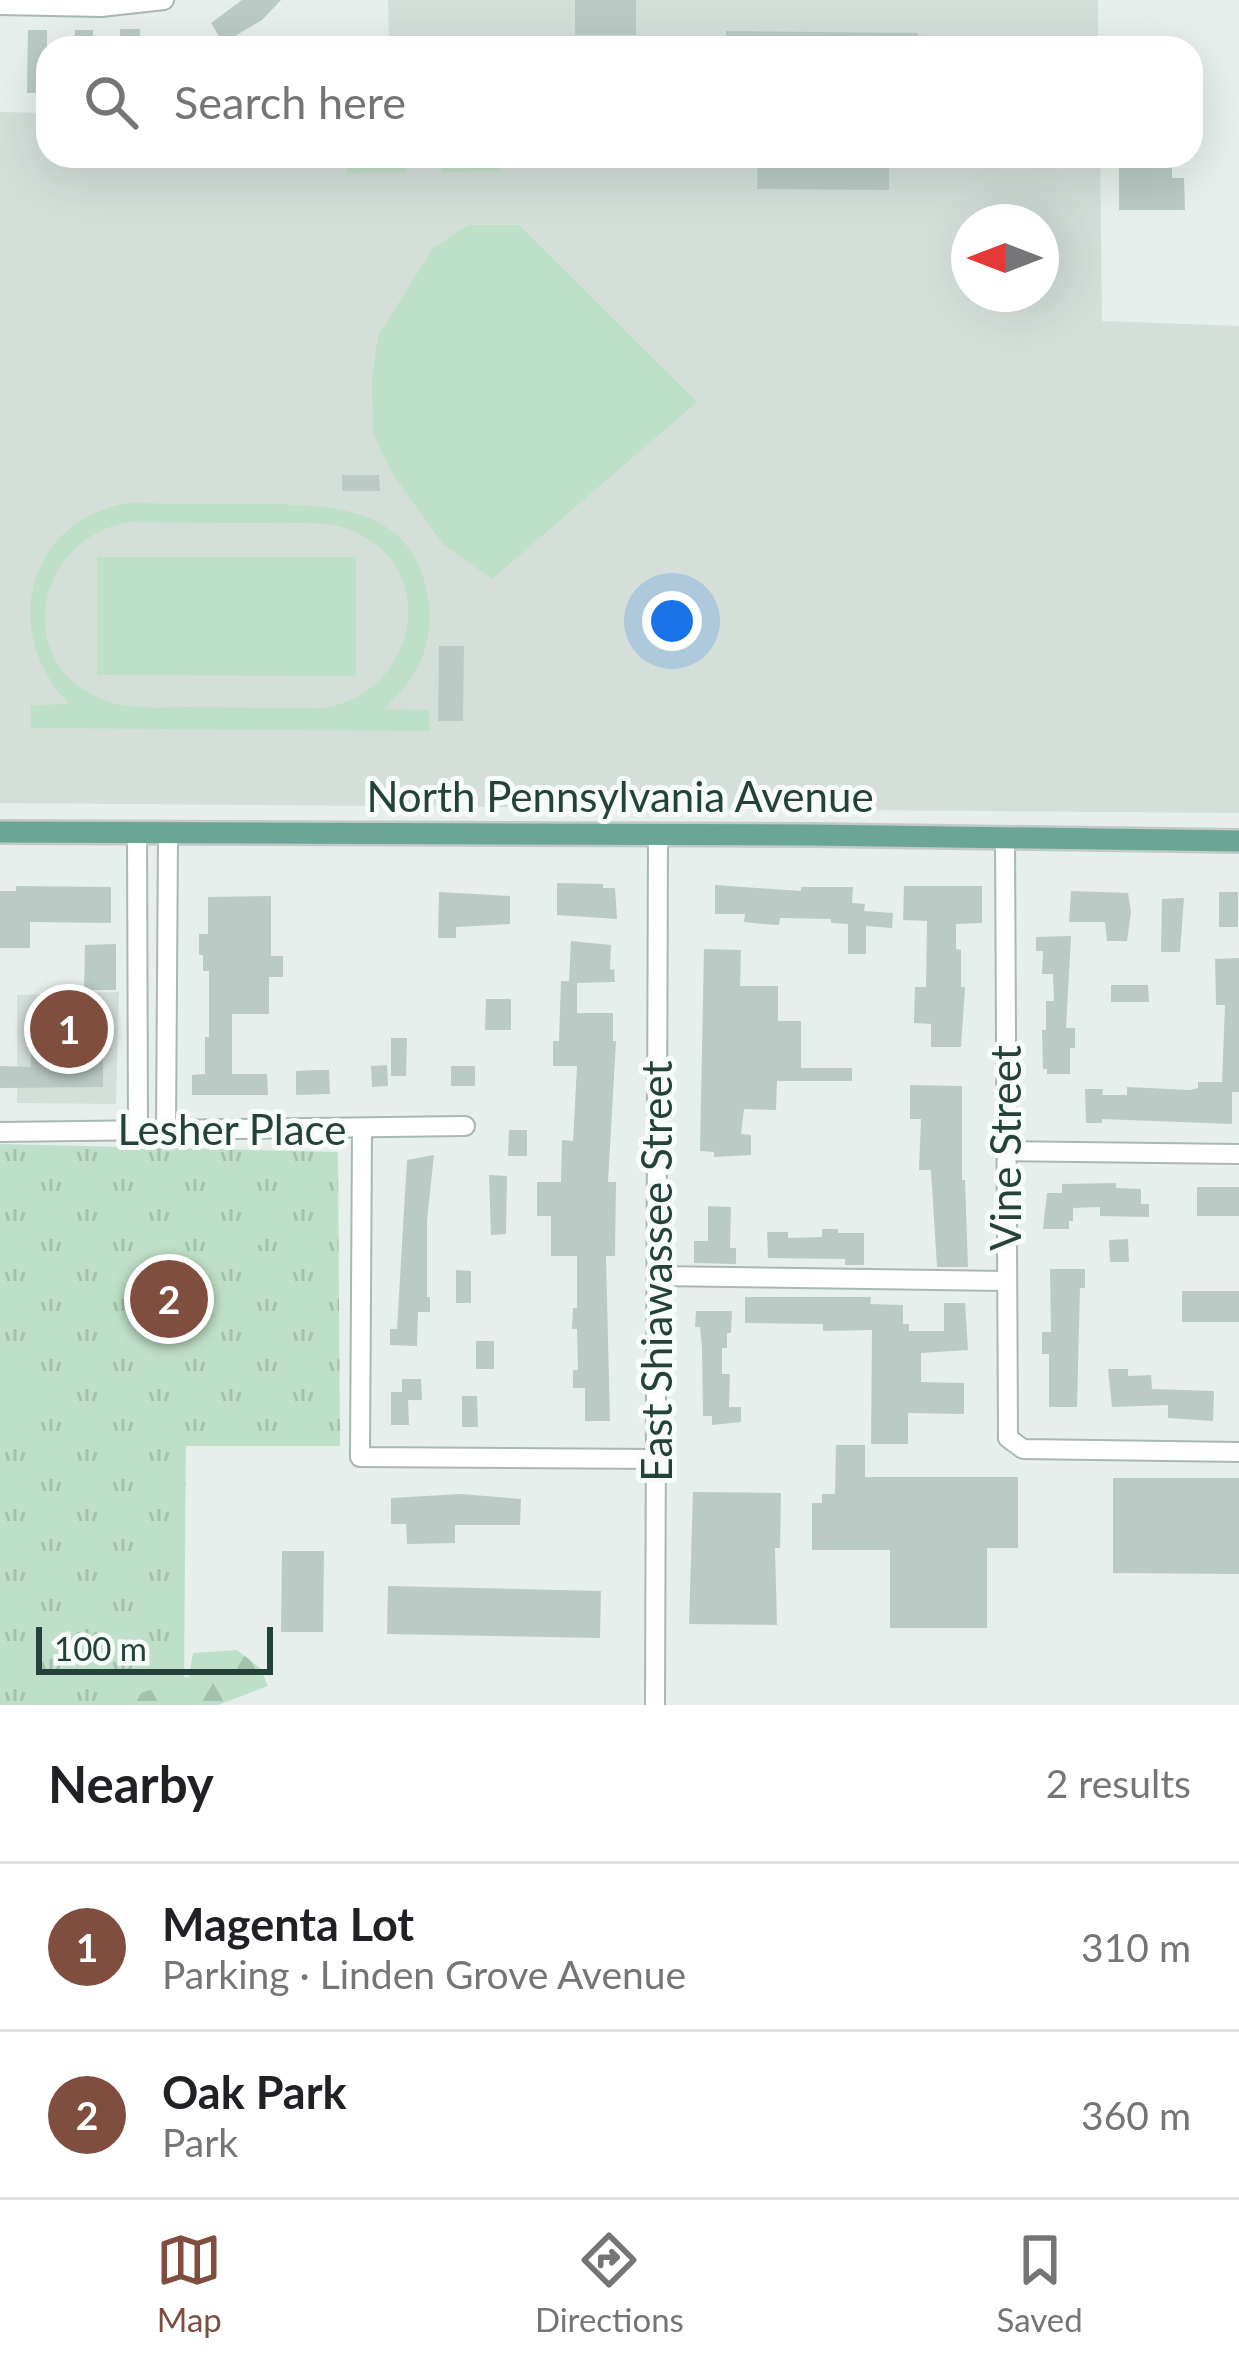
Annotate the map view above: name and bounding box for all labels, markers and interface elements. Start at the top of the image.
search box [36,36,1203,168]
icon: search [78,69,144,135]
text: Search here [174,75,406,129]
north arrow [951,204,1059,312]
your location [642,591,702,651]
street label: North Pennsylvania Avenue [366,771,874,821]
pin: 1 [30,984,108,1074]
street label: Vine Street [980,1045,1030,1251]
street label: East Shiawassee Street [631,1060,681,1482]
street label: Lesher Place [118,1104,346,1154]
pin: 2 [130,1254,208,1344]
scale bar [36,1621,273,1674]
text: 100 m [54,1628,147,1668]
text: Nearby [48,1753,214,1814]
text: 2 results [1046,1760,1191,1806]
text: Magenta Lot [162,1897,414,1951]
text: 1 [76,1924,98,1970]
text: 310 m [1081,1924,1191,1970]
text: Parking · Linden Grove Avenue [162,1951,686,1997]
text: Oak Park [162,2065,346,2119]
text: 2 [76,2092,98,2138]
text: 360 m [1081,2092,1191,2138]
text: Park [162,2119,238,2165]
tab: Map [156,2227,222,2339]
tab: Directions [535,2227,684,2339]
tab: Saved [996,2227,1083,2339]

